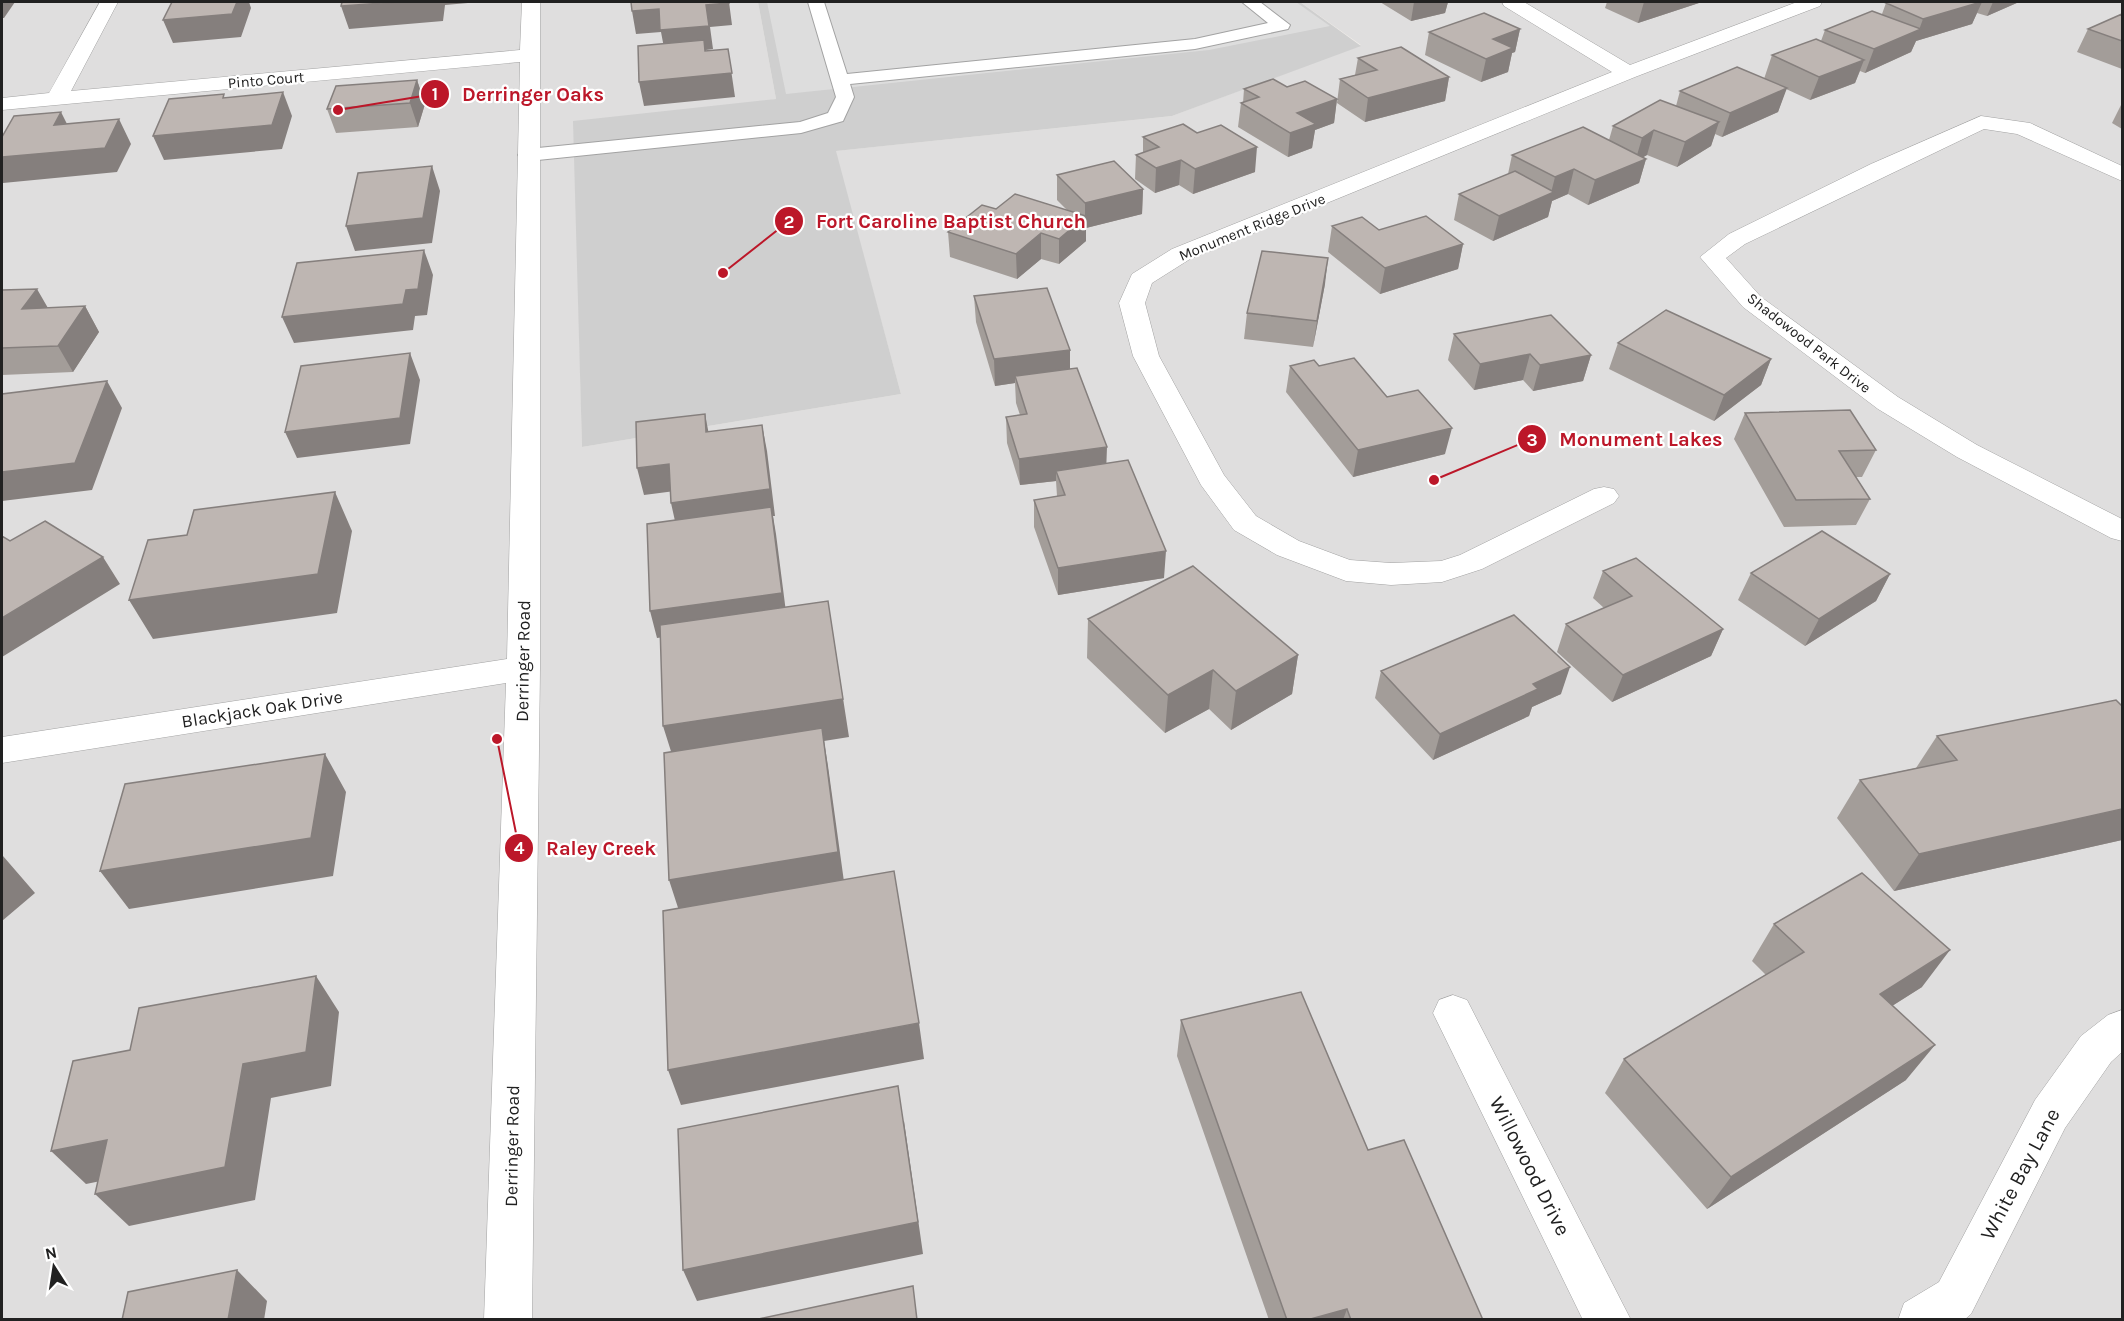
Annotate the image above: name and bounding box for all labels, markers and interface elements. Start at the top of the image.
street label: Pinto Court [227,68,305,92]
callout: Derringer Oaks [420,75,616,113]
text: 1 [432,83,438,105]
text: Derringer Oaks [462,83,604,106]
street label: Monument Ridge Drive [1176,189,1328,265]
callout: Fort Caroline Baptist Church [774,202,1098,240]
text: Fort Caroline Baptist Church [816,210,1086,233]
text: 2 [784,211,794,233]
street label: Shadowood Park Drive [1743,289,1875,397]
callout: Monument Lakes [1517,420,1735,458]
text: Monument Lakes [1559,428,1723,451]
text: 3 [1526,429,1538,451]
street label: Derringer Road [511,600,535,722]
street label: Blackjack Oak Drive [180,685,344,733]
callout: Raley Creek [504,829,668,867]
text: 4 [514,837,525,859]
text: Raley Creek [546,837,656,860]
street label: Derringer Road [500,1085,524,1207]
street label: Willowood Drive [1485,1092,1575,1240]
street label: White Bay Lane [1975,1104,2065,1244]
north arrow [24,1237,84,1297]
text: N [43,1242,59,1263]

